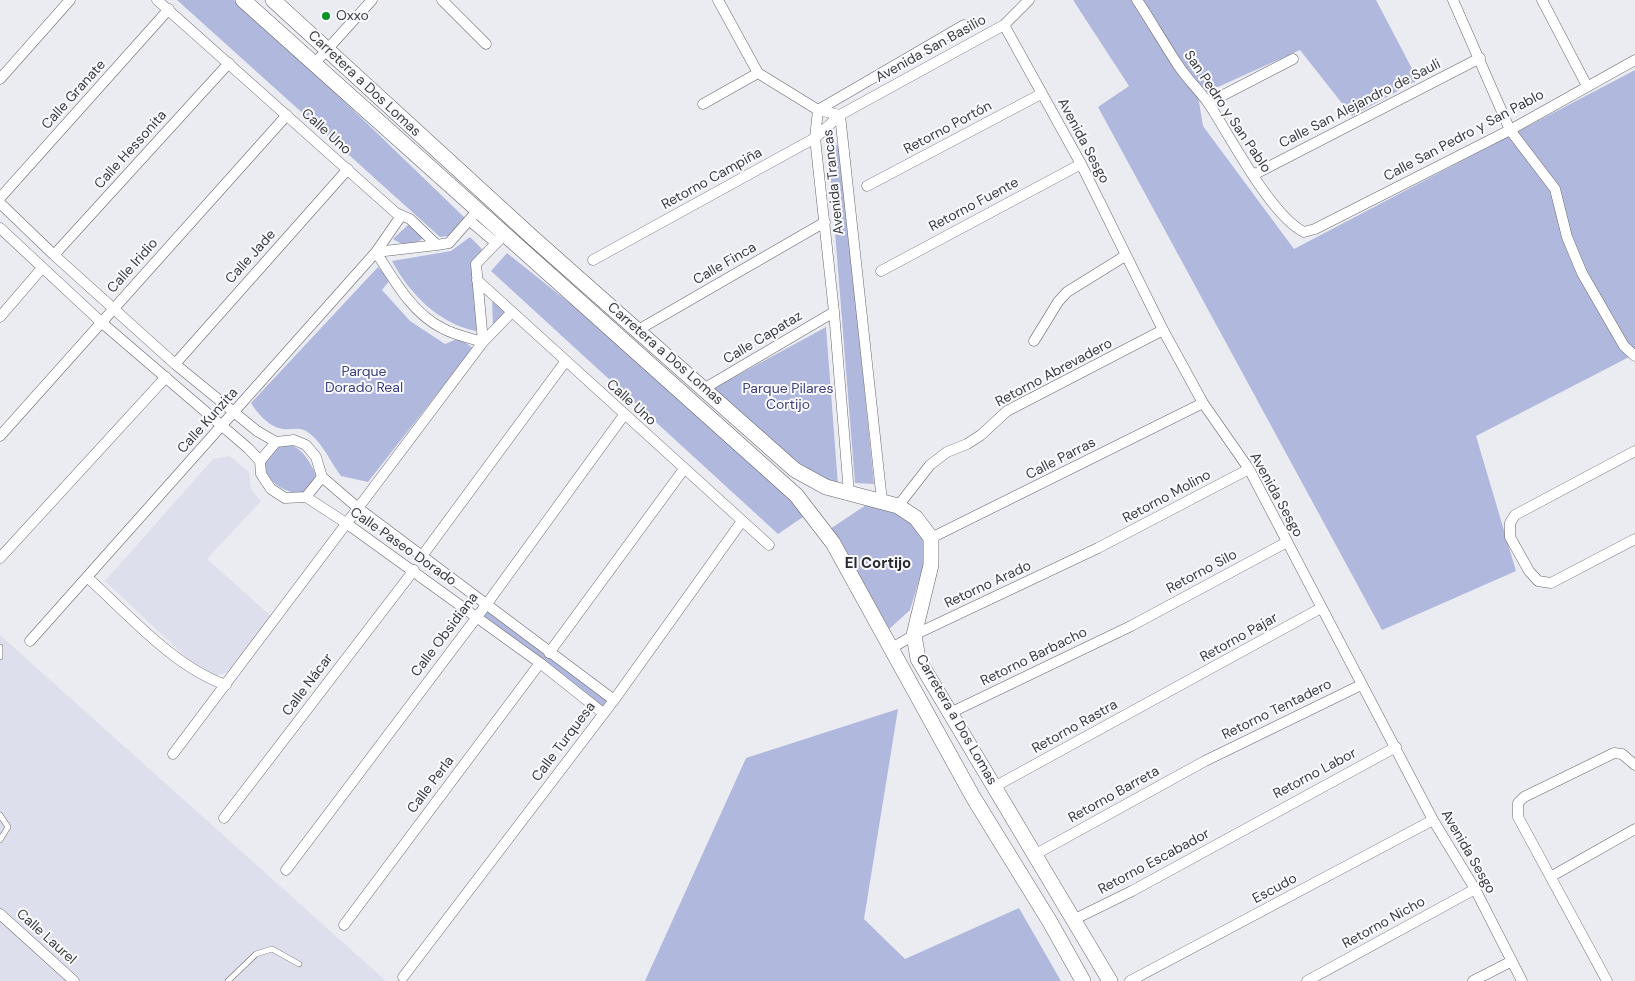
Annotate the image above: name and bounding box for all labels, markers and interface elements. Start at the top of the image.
place label: Oxxo [336,8,369,24]
marker: Oxxo [320,10,332,22]
street label: Avenida San Basilio [873,12,989,86]
street label: Carretera a Dos Lomas [304,27,424,141]
street label: San Pedro y San Pablo [1180,48,1274,176]
street label: Calle San Alejandro de Sauli [1276,56,1444,152]
street label: Calle Granate [38,57,110,133]
street label: Calle San Pedro y San Pablo [1381,87,1547,185]
street label: Avenida Sesgo [1054,96,1112,186]
street label: Retorno Portón [901,98,995,158]
street label: Calle Uno [298,105,354,159]
street label: Calle Hessonita [91,107,171,193]
street label: Avenida Trancas [820,129,848,235]
street label: Retorno Campiña [659,144,765,214]
street label: Retorno Fuente [926,174,1022,236]
street label: Calle Jade [222,227,280,287]
street label: Calle Iridio [104,235,162,297]
street label: Calle Finca [690,239,760,289]
street label: Carretera a Dos Lomas [604,299,726,409]
street label: Calle Capataz [721,308,805,368]
street label: Retorno Abrevadero [993,335,1115,411]
park label: Parque Dorado Real [325,364,403,397]
street label: Calle Uno [603,376,659,430]
park label: Parque Pilares Cortijo [743,381,833,414]
street label: Calle Kunzita [174,385,242,457]
street label: Calle Parras [1023,434,1099,484]
street label: Avenida Sesgo [1246,450,1306,540]
street label: Retorno Molino [1120,467,1214,527]
street label: Calle Paseo Dorado [347,504,459,590]
street label: Retorno Silo [1164,546,1240,598]
district label: El Cortijo [845,555,911,573]
street label: Retorno Arado [942,558,1034,612]
street label: Calle Obsidiana [408,590,482,680]
street label: Retorno Pajar [1197,610,1281,666]
street label: Retorno Barbacho [978,624,1090,690]
street label: Calle Nácar [279,651,337,719]
street label: Carretera a Dos Lomas [912,652,1000,788]
street label: Retorno Tentadero [1219,676,1335,744]
street label: Retorno Rastra [1029,697,1121,757]
street label: Calle Turquesa [529,699,599,785]
street label: Retorno Labor [1271,745,1359,803]
street label: Calle Perla [404,753,458,817]
street label: Retorno Barreta [1066,763,1162,827]
street label: Avenida Sesgo [1437,807,1499,897]
street label: Retorno Escabador [1095,826,1213,898]
street label: Escudo [1250,870,1300,908]
street label: Retorno Nicho [1340,893,1428,953]
street label: Calle Laurel [13,906,79,968]

